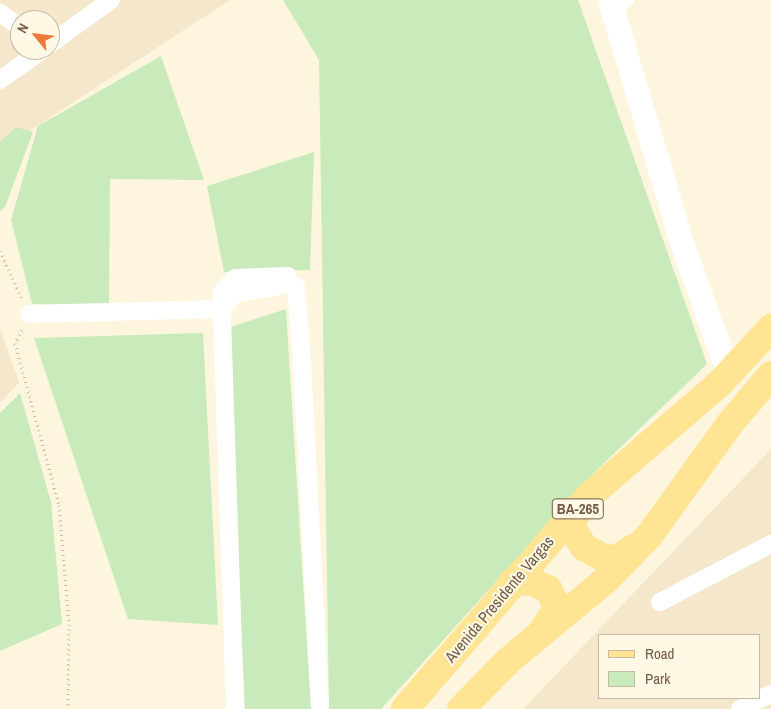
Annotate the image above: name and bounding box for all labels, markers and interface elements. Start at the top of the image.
north arrow [10,10,60,60]
text: N [13,20,33,36]
road number: BA-265 [552,496,604,522]
street label: Avenida Presidente Vargas [440,532,558,666]
legend [598,634,761,699]
text: Road [645,643,674,664]
text: Park [645,668,670,689]

